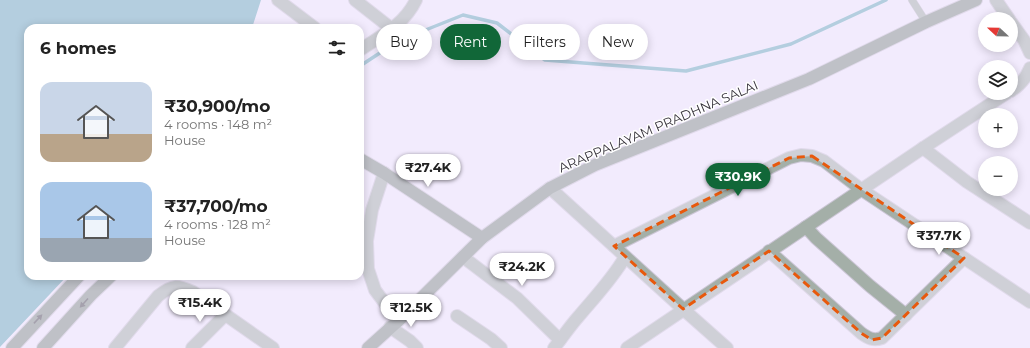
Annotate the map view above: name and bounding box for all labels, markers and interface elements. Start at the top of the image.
north arrow [978,12,1018,52]
map controls [978,12,1018,196]
chip: Buy [376,24,432,60]
chip: Rent [440,24,501,60]
chip: Filters [509,24,580,60]
chip: New [588,24,648,60]
icon: filters [326,37,348,59]
text: 6 homes [40,38,116,58]
button: layers [978,60,1018,100]
street label: ARAPPALAYAM PRADHNA SALAI [556,77,760,175]
text: ₹30,900/mo [164,96,270,116]
icon: home [72,98,120,146]
button: + [978,108,1018,148]
text: 4 rooms · 148 m² [164,116,272,132]
text: House [164,132,206,148]
pin: ₹27.4K [395,154,461,188]
button: − [978,156,1018,196]
text: ₹27.4K [405,159,451,175]
pin: ₹30.9K [705,163,771,197]
text: ₹30.9K [714,168,762,184]
text: ₹37,700/mo [164,196,268,216]
icon: home [72,198,120,246]
text: 4 rooms · 128 m² [164,216,271,232]
pin: ₹37.7K [906,222,972,256]
text: ₹37.7K [916,227,962,243]
text: House [164,232,206,248]
pin: ₹24.2K [489,253,555,287]
text: ₹24.2K [499,258,546,274]
pin: ₹15.4K [167,289,233,323]
text: ₹15.4K [178,294,222,310]
pin: ₹12.5K [378,294,444,328]
one-way arrow [79,298,88,309]
text: ₹12.5K [389,299,433,315]
one-way arrow [33,314,43,324]

